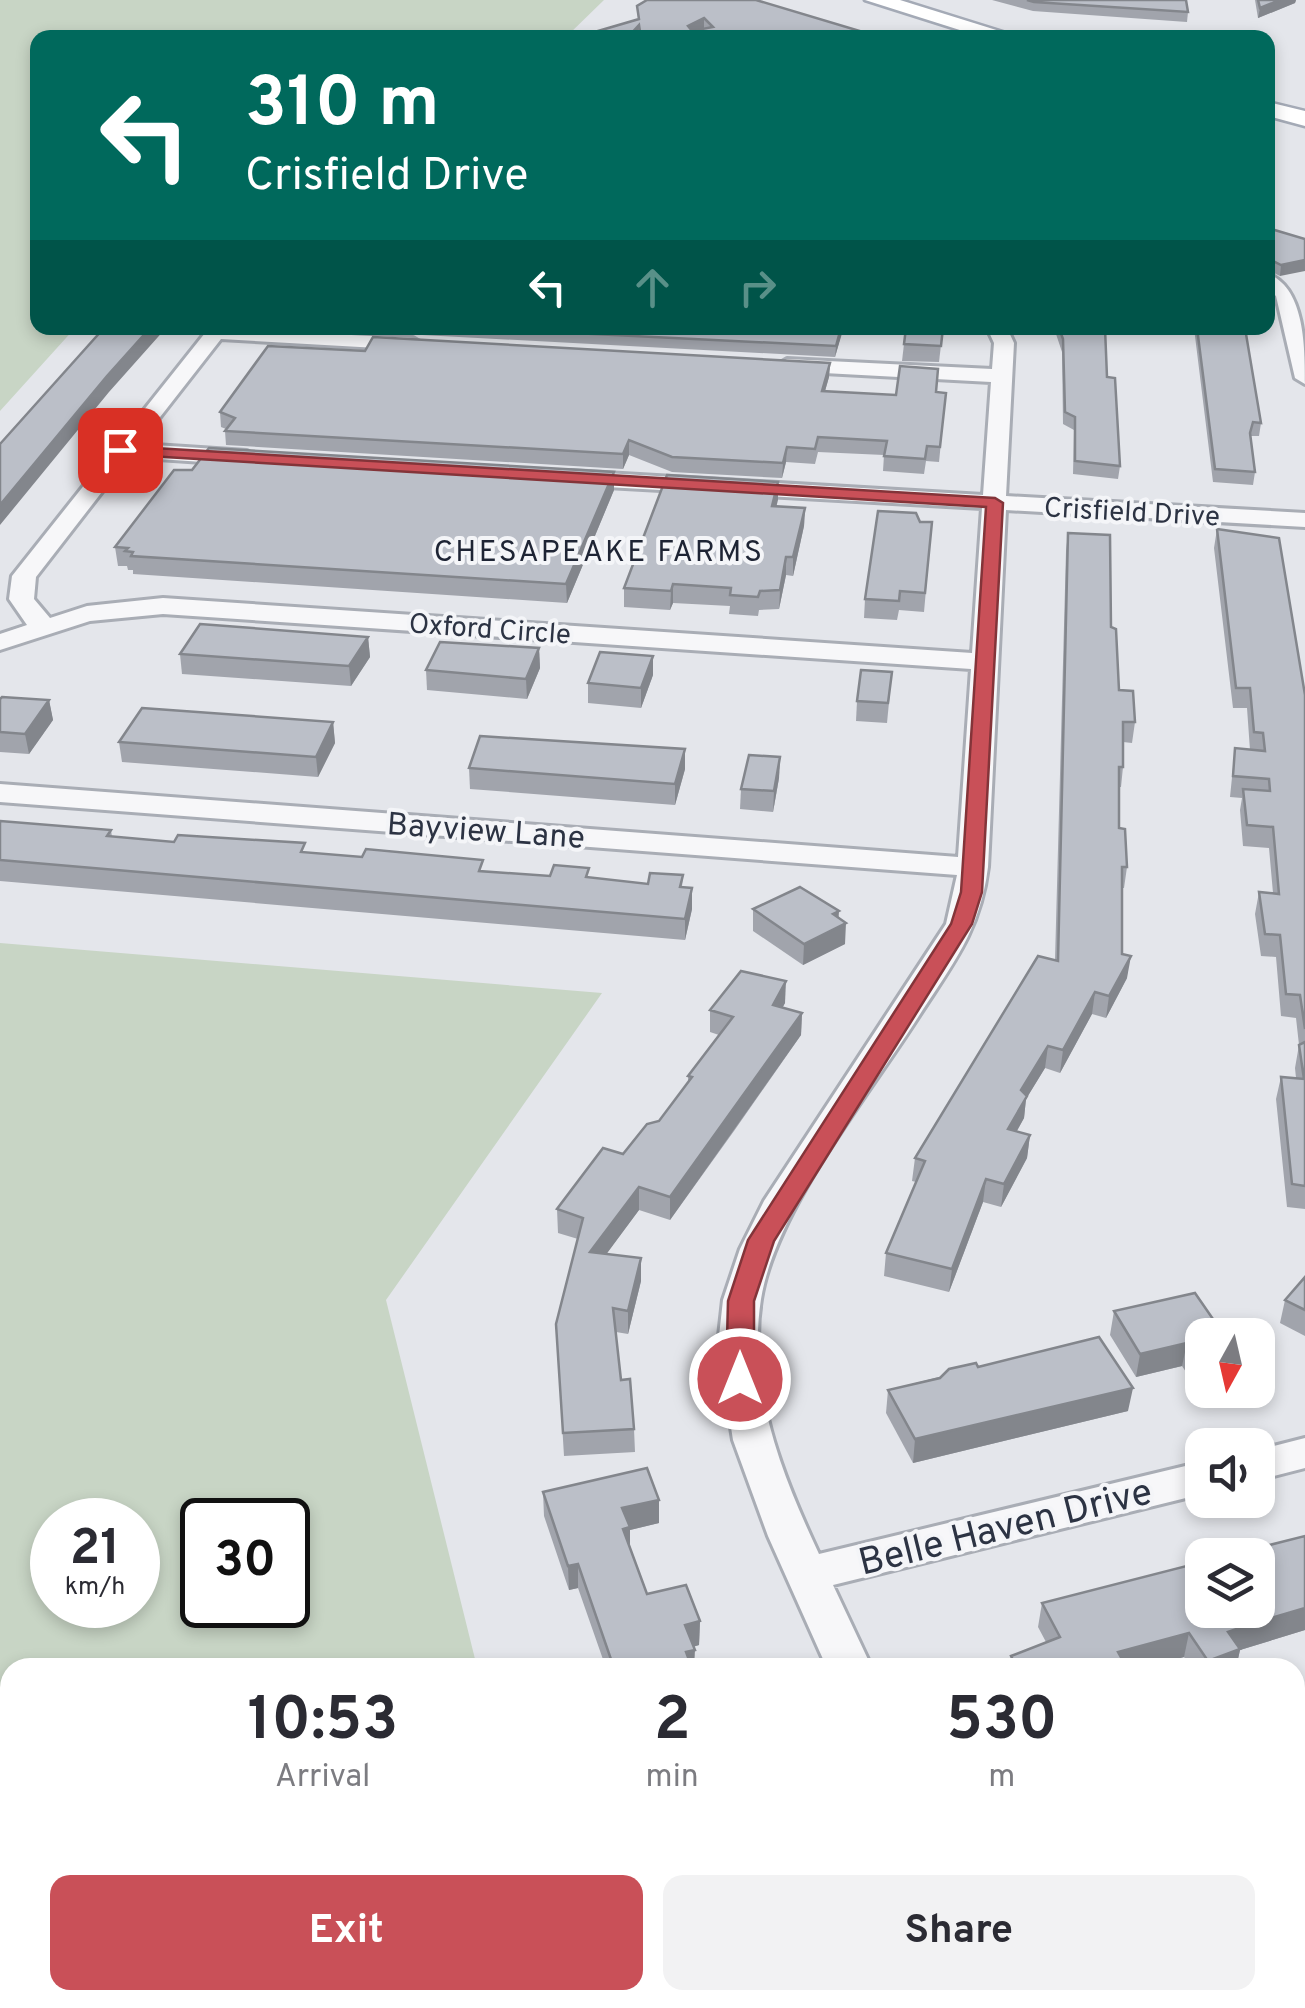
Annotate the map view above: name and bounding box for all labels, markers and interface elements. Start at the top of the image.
text: 310 m [245,62,440,151]
icon: left [80,70,210,200]
text: Crisfield Drive [245,149,528,206]
icon: left [520,260,575,315]
icon: ahead [625,260,680,315]
icon: right [730,260,785,315]
pin [78,408,163,493]
icon: arrive [93,423,148,478]
street label: Crisfield Drive [1043,491,1221,537]
district label: CHESAPEAKE FARMS [434,535,764,572]
street label: Oxford Circle [408,607,572,655]
street label: Bayview Lane [385,806,586,860]
north arrow [1185,1318,1275,1408]
map controls [1185,1318,1275,1628]
position arrow [688,1327,792,1431]
button: sound [1185,1428,1275,1518]
street label: Belle Haven Drive [854,1469,1158,1590]
speed limit sign: 30 [180,1498,310,1628]
text: 21 [70,1519,120,1582]
button: layers [1185,1538,1275,1628]
text: km/h [65,1572,125,1604]
text: 10:53 [247,1685,398,1761]
text: 2 [654,1685,691,1761]
text: 530 [946,1685,1057,1761]
text: Arrival [275,1758,371,1798]
text: min [646,1758,699,1798]
text: m [988,1758,1015,1798]
button: Exit [50,1875,643,1990]
button: Share [663,1875,1255,1990]

